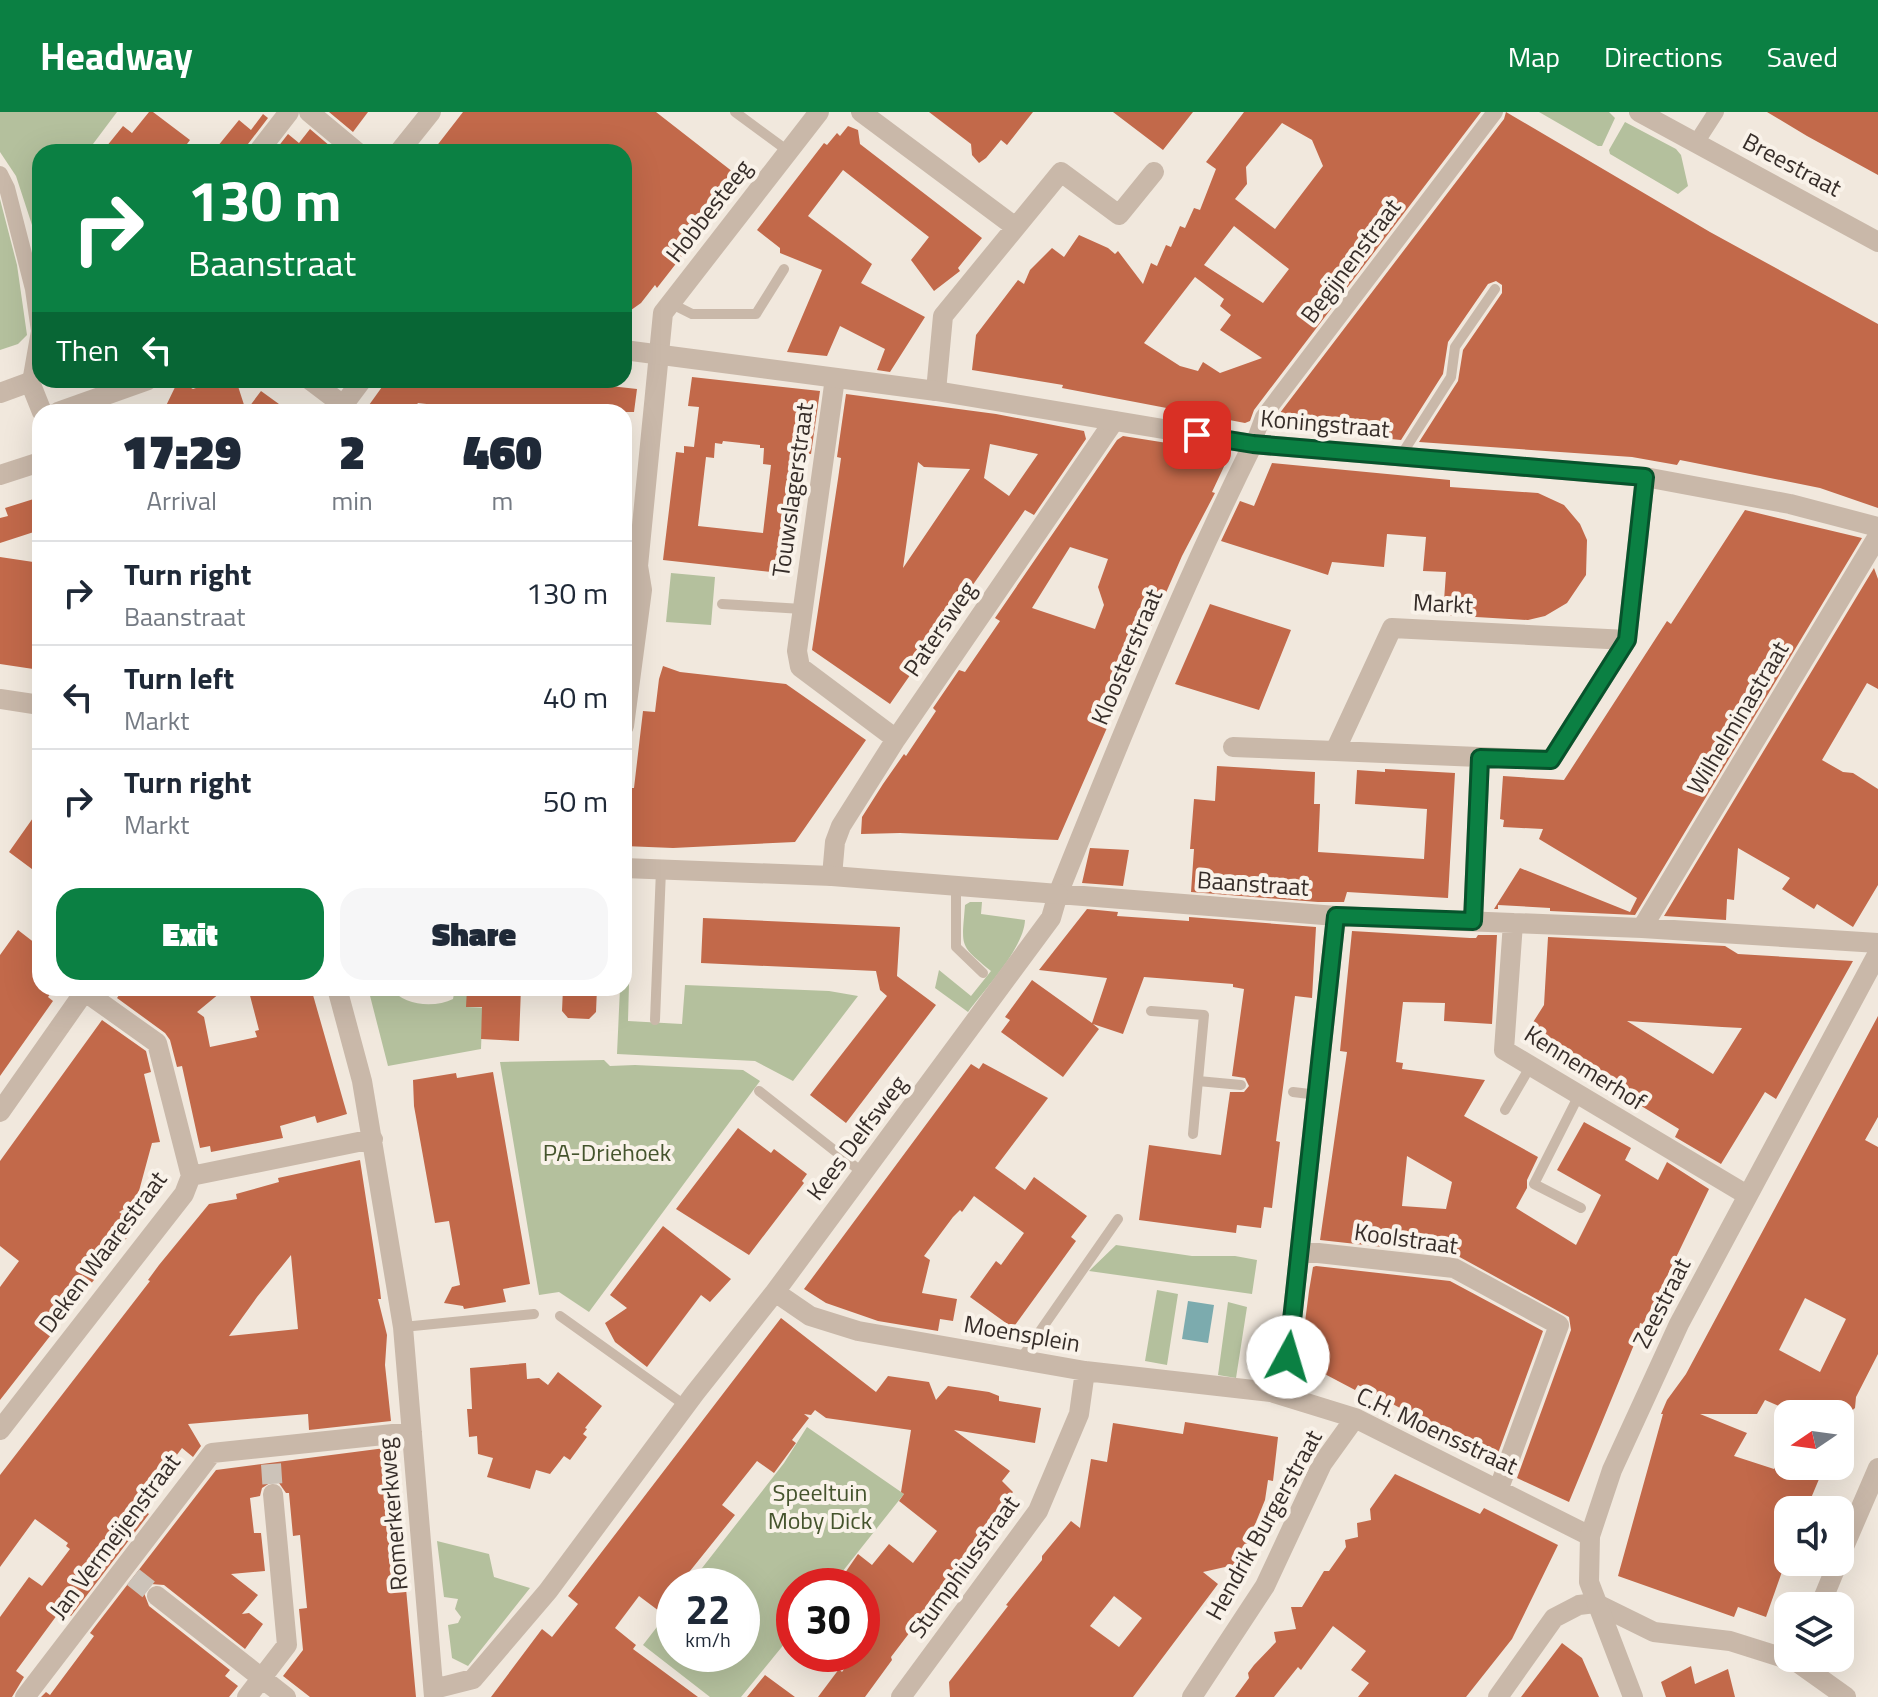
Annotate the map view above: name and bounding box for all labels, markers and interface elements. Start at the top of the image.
text: Headway [40,27,193,85]
text: Map [1508,35,1560,78]
text: Directions [1604,35,1723,78]
text: Saved [1767,35,1838,78]
street label: Breestraat [1737,123,1849,206]
street label: Hobbesteeg [656,151,760,270]
text: 130 m [188,158,341,243]
icon: right [56,176,160,280]
street label: Begijnenstraat [1291,190,1409,330]
text: Baanstraat [188,235,356,290]
text: Then [56,327,119,373]
icon: left [135,328,179,372]
street label: Koningstraat [1259,399,1392,447]
street label: Touwslagerstraat [762,400,822,579]
pin [1163,401,1231,469]
icon: arrive [1175,413,1219,457]
text: 17:29 [122,415,241,488]
text: 2 [339,415,365,488]
text: 460 [463,415,542,488]
text: Arrival [146,481,217,520]
text: min [331,481,373,520]
text: m [492,481,513,520]
text: Turn right [124,551,252,597]
text: 130 m [526,570,608,616]
icon: right [56,571,100,615]
street label: Patersweg [894,573,984,684]
street label: Kloosterstraat [1081,582,1171,730]
street label: Markt [1412,583,1475,623]
text: Baanstraat [124,597,245,636]
street label: Wilhelminastraat [1677,633,1797,801]
text: Turn left [124,655,234,701]
text: 40 m [543,674,608,720]
icon: left [56,675,100,719]
text: Markt [124,701,189,740]
text: Turn right [124,759,252,805]
text: 50 m [543,778,608,824]
icon: right [56,779,100,823]
text: Markt [124,805,189,844]
street label: Baanstraat [1196,861,1311,905]
button: Exit [56,888,324,980]
button: Share [340,888,608,980]
street label: Kennemerhof [1518,1016,1653,1119]
street label: Kees Delfsweg [797,1067,915,1208]
park label: PA-Driehoek [543,1134,672,1170]
street label: Deken Waarestraat [29,1162,175,1340]
street label: Koolstraat [1352,1213,1461,1263]
street label: Zeestraat [1623,1251,1699,1354]
street label: Moensplein [961,1305,1083,1361]
position arrow [1246,1315,1330,1399]
street label: C.H. Moensstraat [1351,1377,1524,1483]
north arrow [1774,1400,1854,1480]
map controls [1774,1400,1854,1672]
street label: Hendrik Burgerstraat [1196,1422,1331,1626]
street label: Romerkerkweg [367,1436,417,1592]
street label: Jan Vermeijenstraat [40,1445,189,1626]
park label: Speeltuin Moby Dick [768,1474,873,1538]
street label: Stumphiusstraat [899,1487,1028,1645]
button: sound [1774,1496,1854,1576]
speed limit sign: 30 [776,1568,880,1672]
text: 22 [686,1579,730,1640]
button: layers [1774,1592,1854,1672]
text: km/h [685,1624,731,1655]

